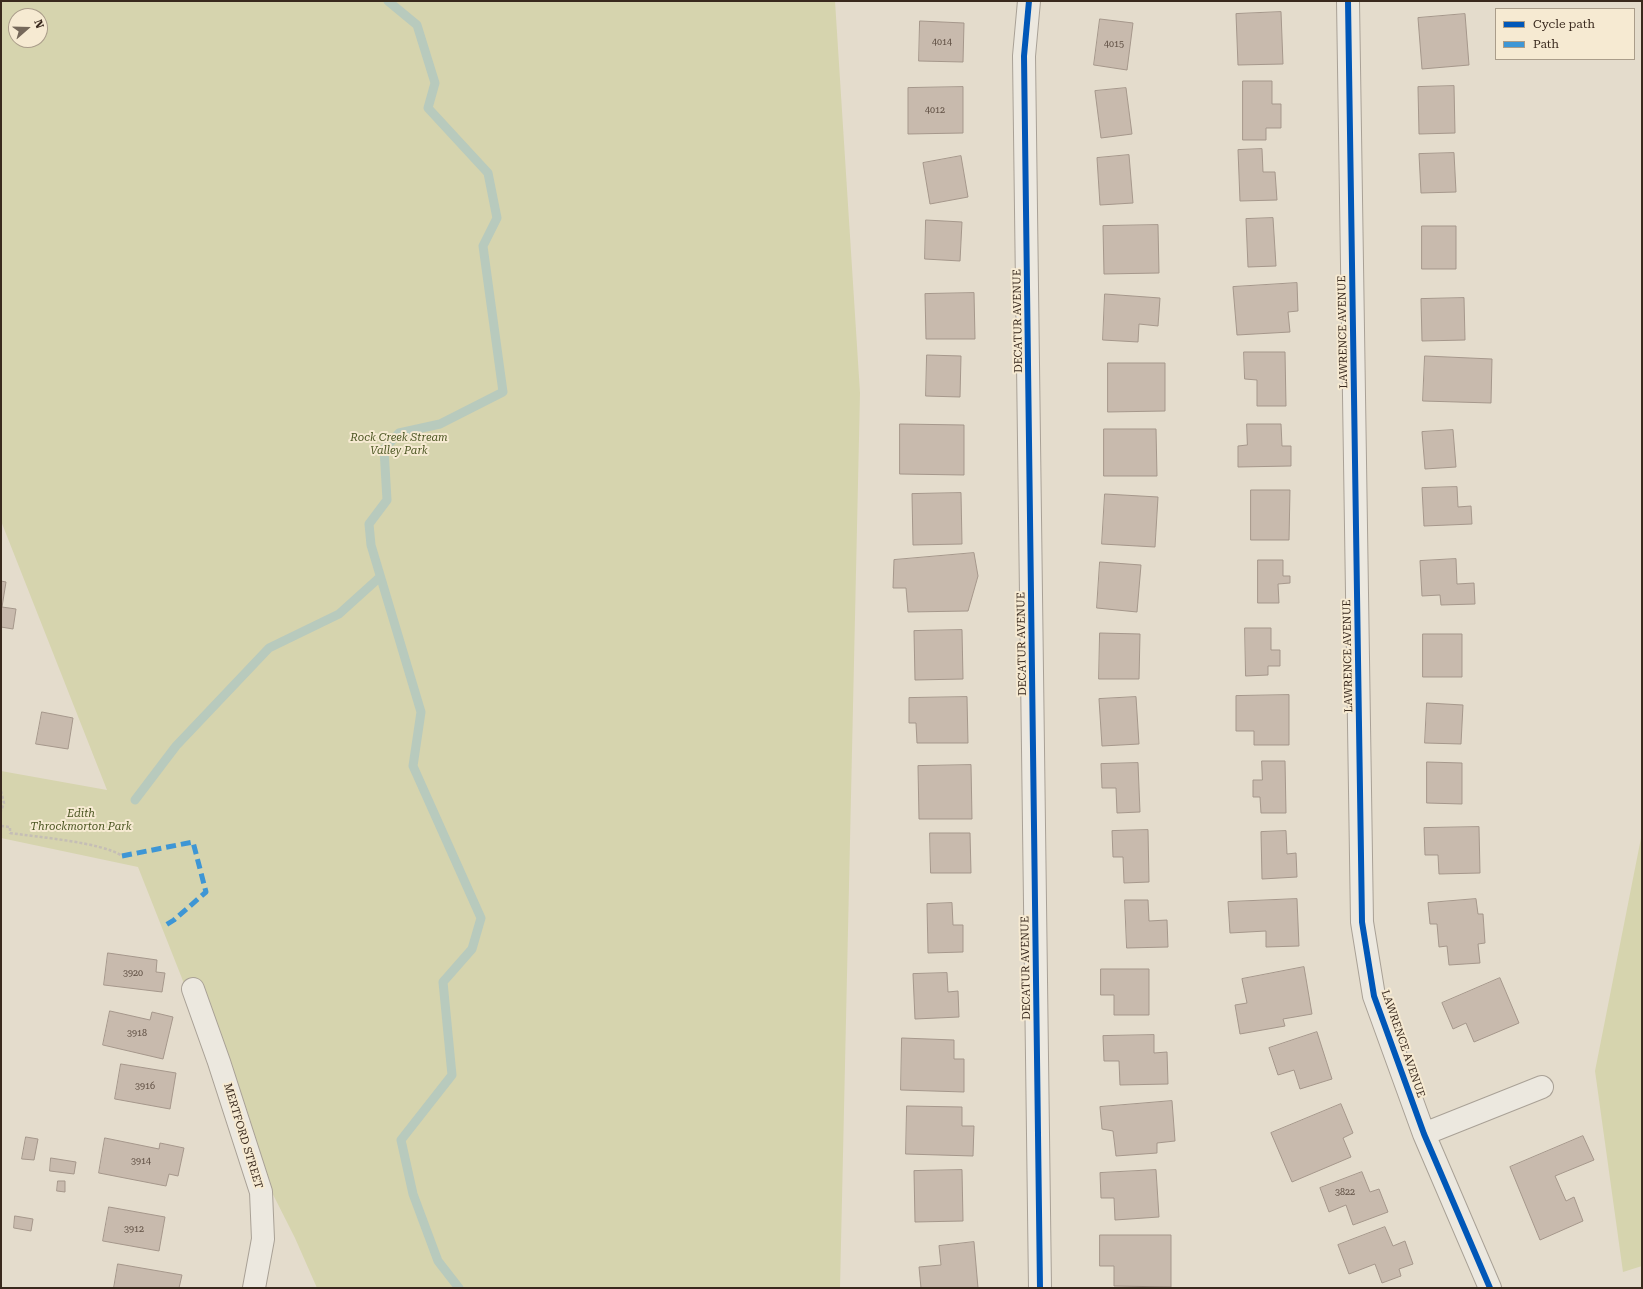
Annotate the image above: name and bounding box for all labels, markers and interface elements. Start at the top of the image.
north arrow [8,8,48,48]
legend [1495,8,1635,60]
text: Cycle path [1533,17,1595,31]
text: N [31,18,46,30]
house number: 4014 [932,37,952,47]
text: Path [1533,37,1559,51]
house number: 4015 [1104,39,1124,49]
house number: 4012 [925,105,945,115]
street label: DECATUR AVENUE [1010,269,1026,373]
street label: LAWRENCE AVENUE [1335,275,1351,389]
park label: Rock Creek Stream Valley Park [350,431,448,457]
street label: DECATUR AVENUE [1014,592,1030,696]
street label: LAWRENCE AVENUE [1340,599,1356,713]
park label: Edith Throckmorton Park [30,807,132,833]
street label: DECATUR AVENUE [1018,916,1034,1020]
house number: 3920 [123,968,143,978]
street label: LAWRENCE AVENUE [1378,988,1428,1100]
house number: 3918 [127,1028,147,1038]
house number: 3916 [135,1081,155,1091]
street label: MERTFORD STREET [221,1082,265,1190]
house number: 3914 [131,1156,151,1166]
house number: 3822 [1335,1187,1355,1197]
house number: 3912 [124,1224,144,1234]

